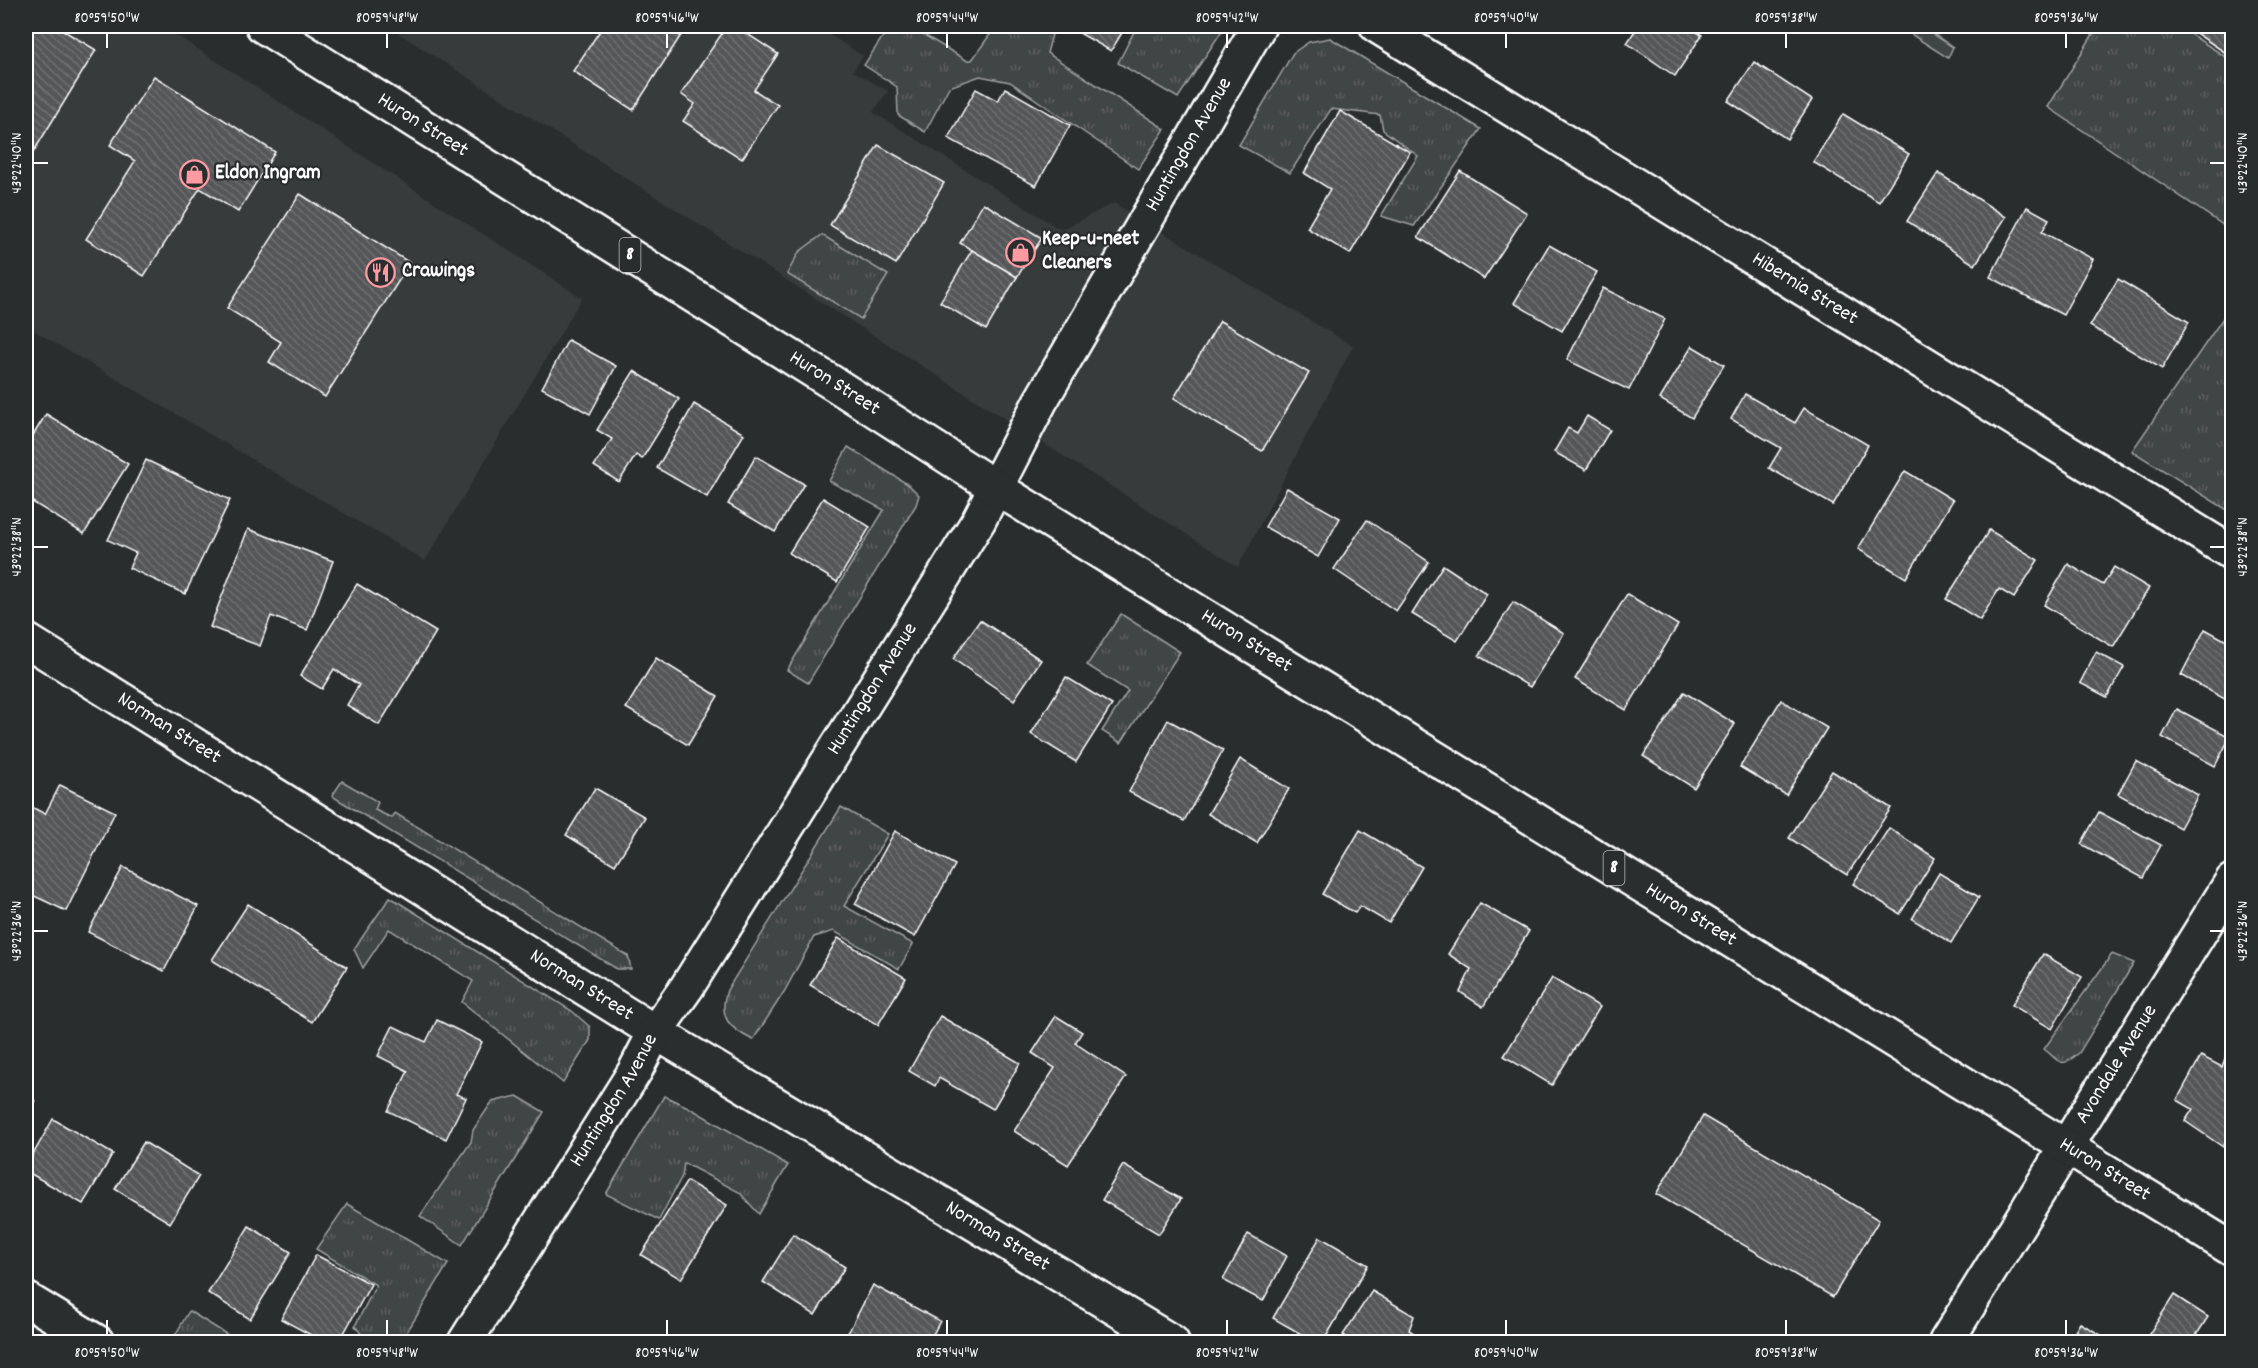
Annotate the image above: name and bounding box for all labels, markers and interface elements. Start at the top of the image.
text: 80°59'50"W [75,8,140,30]
text: 80°59'48"W [356,8,418,30]
text: 80°59'46"W [635,8,699,30]
text: 80°59'44"W [916,8,978,30]
text: 80°59'42"W [1196,8,1259,30]
text: 80°59'40"W [1474,8,1538,30]
text: 80°59'38"W [1755,8,1818,30]
text: 80°59'36"W [2034,8,2098,30]
street label: Huntingdon Avenue [1139,72,1241,218]
street label: Huron Street [371,86,474,166]
text: 43°22'40"N [7,133,29,193]
text: 43°22'40"N [2233,133,2255,193]
shop icon: Eldon Ingram [178,158,210,190]
place label: Eldon Ingram [215,159,321,189]
place label: Keep-u-neet Cleaners [1042,225,1139,279]
shop icon: Keep-u-neet Cleaners [1005,236,1037,268]
road number: 8 [620,238,640,272]
street label: Hibernia Street [1745,245,1864,334]
restaurant icon: Crawings [365,256,397,288]
place label: Crawings [402,257,475,287]
street label: Huron Street [783,344,886,424]
text: 43°22'38"N [7,517,29,577]
text: 43°22'38"N [2233,517,2255,577]
street label: Huron Street [1195,602,1298,681]
street label: Huntingdon Avenue [820,617,926,761]
street label: Norman Street [111,685,227,773]
road number: 8 [1604,851,1624,885]
street label: Huron Street [1639,876,1742,955]
text: 43°22'36"N [7,901,29,961]
text: 43°22'36"N [2233,901,2255,961]
street label: Norman Street [523,942,639,1030]
street label: Avondale Avenue [2069,999,2166,1130]
street label: Huntingdon Avenue [563,1029,666,1173]
street label: Huron Street [2053,1131,2156,1210]
street label: Norman Street [939,1194,1055,1280]
text: 80°59'50"W [75,1343,140,1365]
text: 80°59'48"W [356,1343,418,1365]
text: 80°59'46"W [635,1343,699,1365]
text: 80°59'44"W [916,1343,978,1365]
text: 80°59'42"W [1196,1343,1259,1365]
text: 80°59'40"W [1474,1343,1538,1365]
text: 80°59'38"W [1755,1343,1818,1365]
text: 80°59'36"W [2034,1343,2098,1365]

